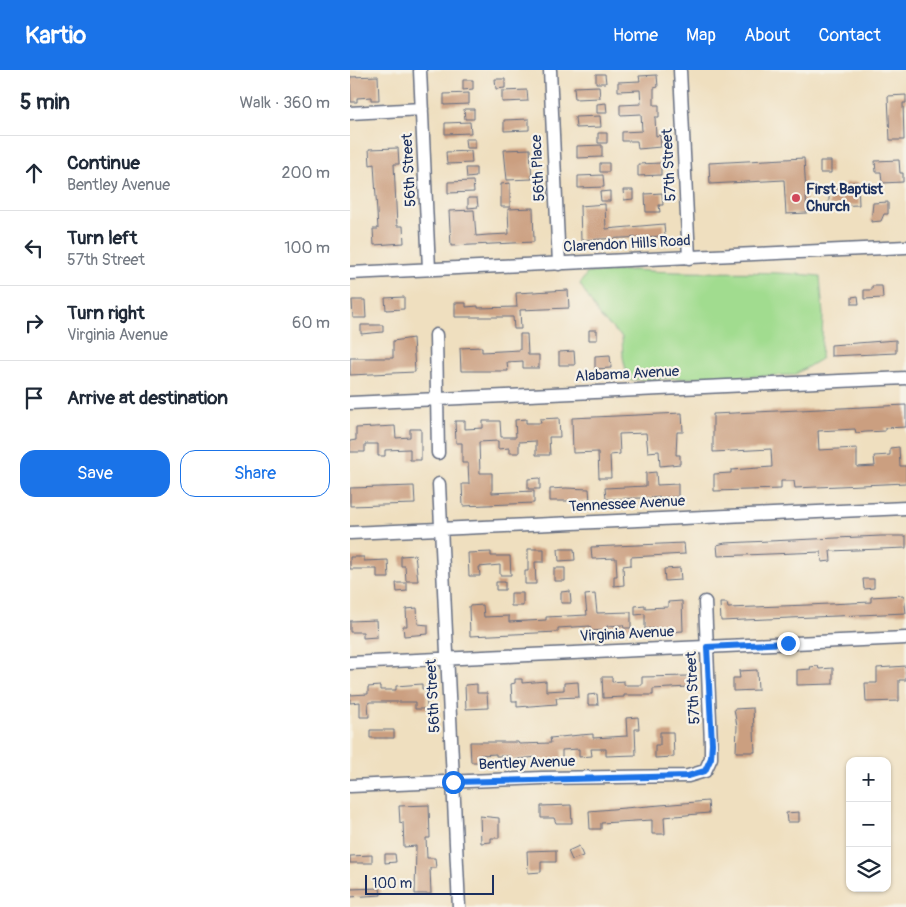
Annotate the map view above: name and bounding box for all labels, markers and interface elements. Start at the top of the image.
text: Kartio [25,21,86,50]
text: Home [613,24,658,47]
text: Map [686,24,716,47]
text: About [744,24,790,47]
text: Contact [818,24,881,47]
text: 5 min [20,89,70,116]
text: Walk · 360 m [239,93,330,113]
street label: 57th Street [658,127,680,202]
street label: 56th Street [398,132,420,207]
street label: 56th Place [527,133,549,202]
text: Continue [67,151,140,175]
icon: ahead [20,159,48,187]
text: 200 m [282,163,330,183]
text: Bentley Avenue [67,175,170,195]
place label: First Baptist Church [806,180,884,216]
marker: First Baptist Church [790,192,802,204]
text: Turn left [67,226,137,250]
street label: Clarendon Hills Road [563,231,691,257]
icon: left [20,234,48,262]
text: 100 m [284,238,330,258]
text: 57th Street [67,250,145,270]
text: Turn right [67,301,145,325]
icon: right [20,309,48,337]
text: 60 m [292,313,330,333]
text: Virginia Avenue [67,325,168,345]
street label: Alabama Avenue [574,362,680,386]
icon: arrive [20,384,48,412]
text: Arrive at destination [67,386,228,410]
button: Save [20,450,170,497]
button: Share [180,450,330,497]
street label: Tennessee Avenue [568,491,686,517]
street label: Virginia Avenue [579,622,675,646]
route end [777,632,800,655]
street label: 57th Street [682,650,704,725]
street label: 56th Street [422,658,444,733]
street label: Bentley Avenue [478,752,576,774]
map controls [846,757,891,892]
button: + [846,757,891,802]
route start [442,771,465,794]
button: − [846,802,891,847]
button: layers [846,847,891,892]
scale bar [365,872,494,895]
text: 100 m [372,875,412,892]

